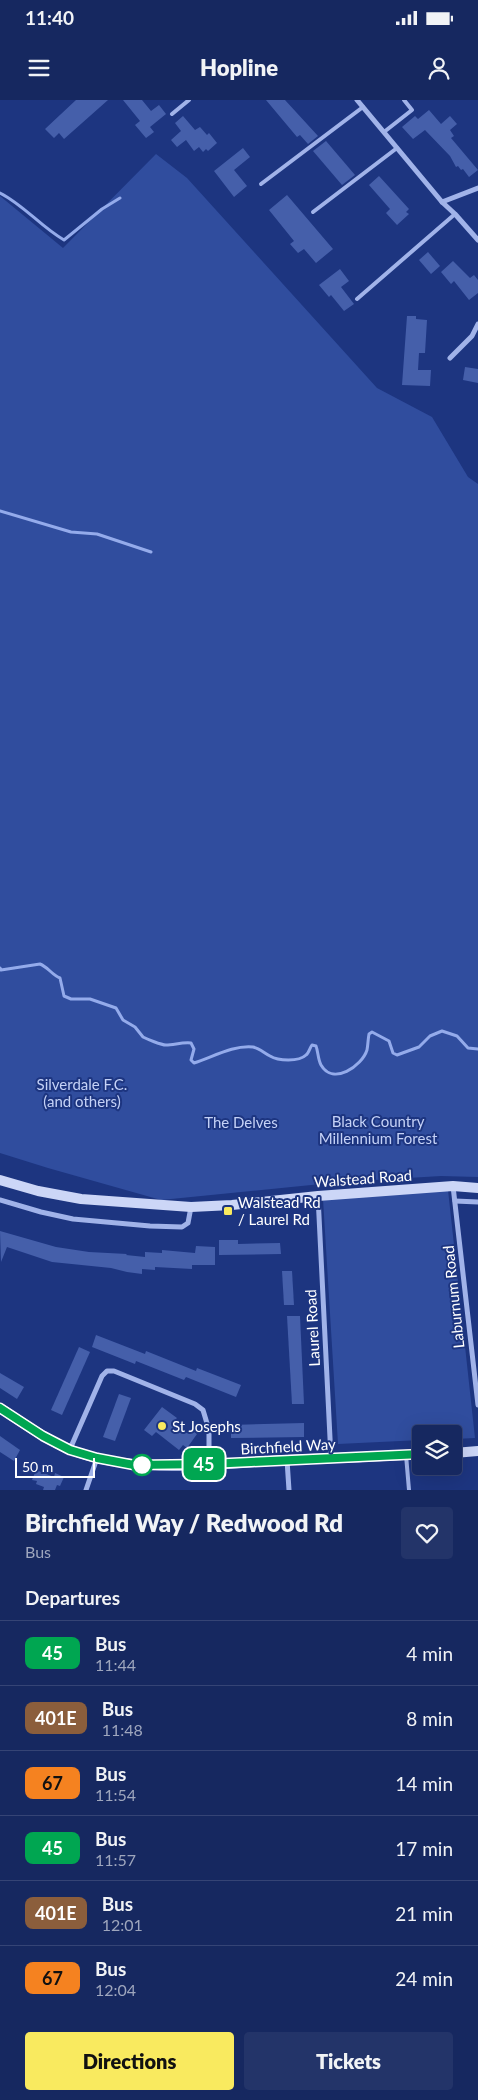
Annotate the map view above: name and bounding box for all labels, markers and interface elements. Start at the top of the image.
text: 11:40 [25,6,74,29]
icon: menu [25,54,53,82]
text: Hopline [200,54,278,81]
icon: person [425,54,453,82]
park label: Silverdale F.C. (and others) [37,1075,127,1110]
park label: Black Country Millennium Forest [319,1112,438,1147]
park label: The Delves [204,1113,278,1131]
street label: Walstead Road [313,1166,413,1190]
place label: Walstead Rd / Laurel Rd [238,1193,321,1228]
marker: Walstead Rd / Laurel Rd [222,1205,234,1217]
street label: Laburnum Road [439,1245,467,1349]
street label: Laurel Road [301,1289,323,1367]
place label: St Josephs [172,1417,241,1435]
marker: St Josephs [156,1420,168,1432]
map controls [412,1425,462,1475]
button: layers [412,1425,462,1475]
street label: Birchfield Way [240,1434,336,1457]
line badge: 45 [182,1448,226,1480]
text: 45 [194,1453,214,1475]
unlabelled marker [131,1454,153,1476]
scale bar [15,1455,95,1478]
text: 50 m [22,1458,53,1475]
button: heart [401,1507,453,1559]
text: Birchfield Way / Redwood Rd [25,1508,343,1537]
text: Bus [25,1542,51,1561]
text: Departures [25,1586,120,1609]
text: Bus [95,1632,126,1655]
text: 45 [42,1642,63,1664]
text: 4 min [406,1642,453,1665]
text: 11:44 [95,1655,136,1674]
text: Bus [102,1697,133,1720]
text: 401E [35,1707,77,1729]
text: 8 min [406,1707,453,1730]
text: 11:48 [102,1720,143,1739]
text: Bus [95,1762,126,1785]
text: 67 [42,1772,63,1794]
text: 14 min [395,1772,453,1795]
text: 11:54 [95,1785,136,1804]
text: Bus [95,1827,126,1850]
text: 45 [42,1837,63,1859]
text: 17 min [395,1837,453,1860]
text: 11:57 [95,1850,136,1869]
text: Bus [102,1892,133,1915]
text: 401E [35,1902,77,1924]
text: 21 min [395,1902,453,1925]
text: 12:01 [102,1915,143,1934]
text: Bus [95,1957,126,1980]
text: 67 [42,1967,63,1989]
text: 24 min [395,1967,453,1990]
text: 12:04 [95,1980,136,1999]
button: Directions [25,2032,234,2090]
button: Tickets [244,2032,453,2090]

